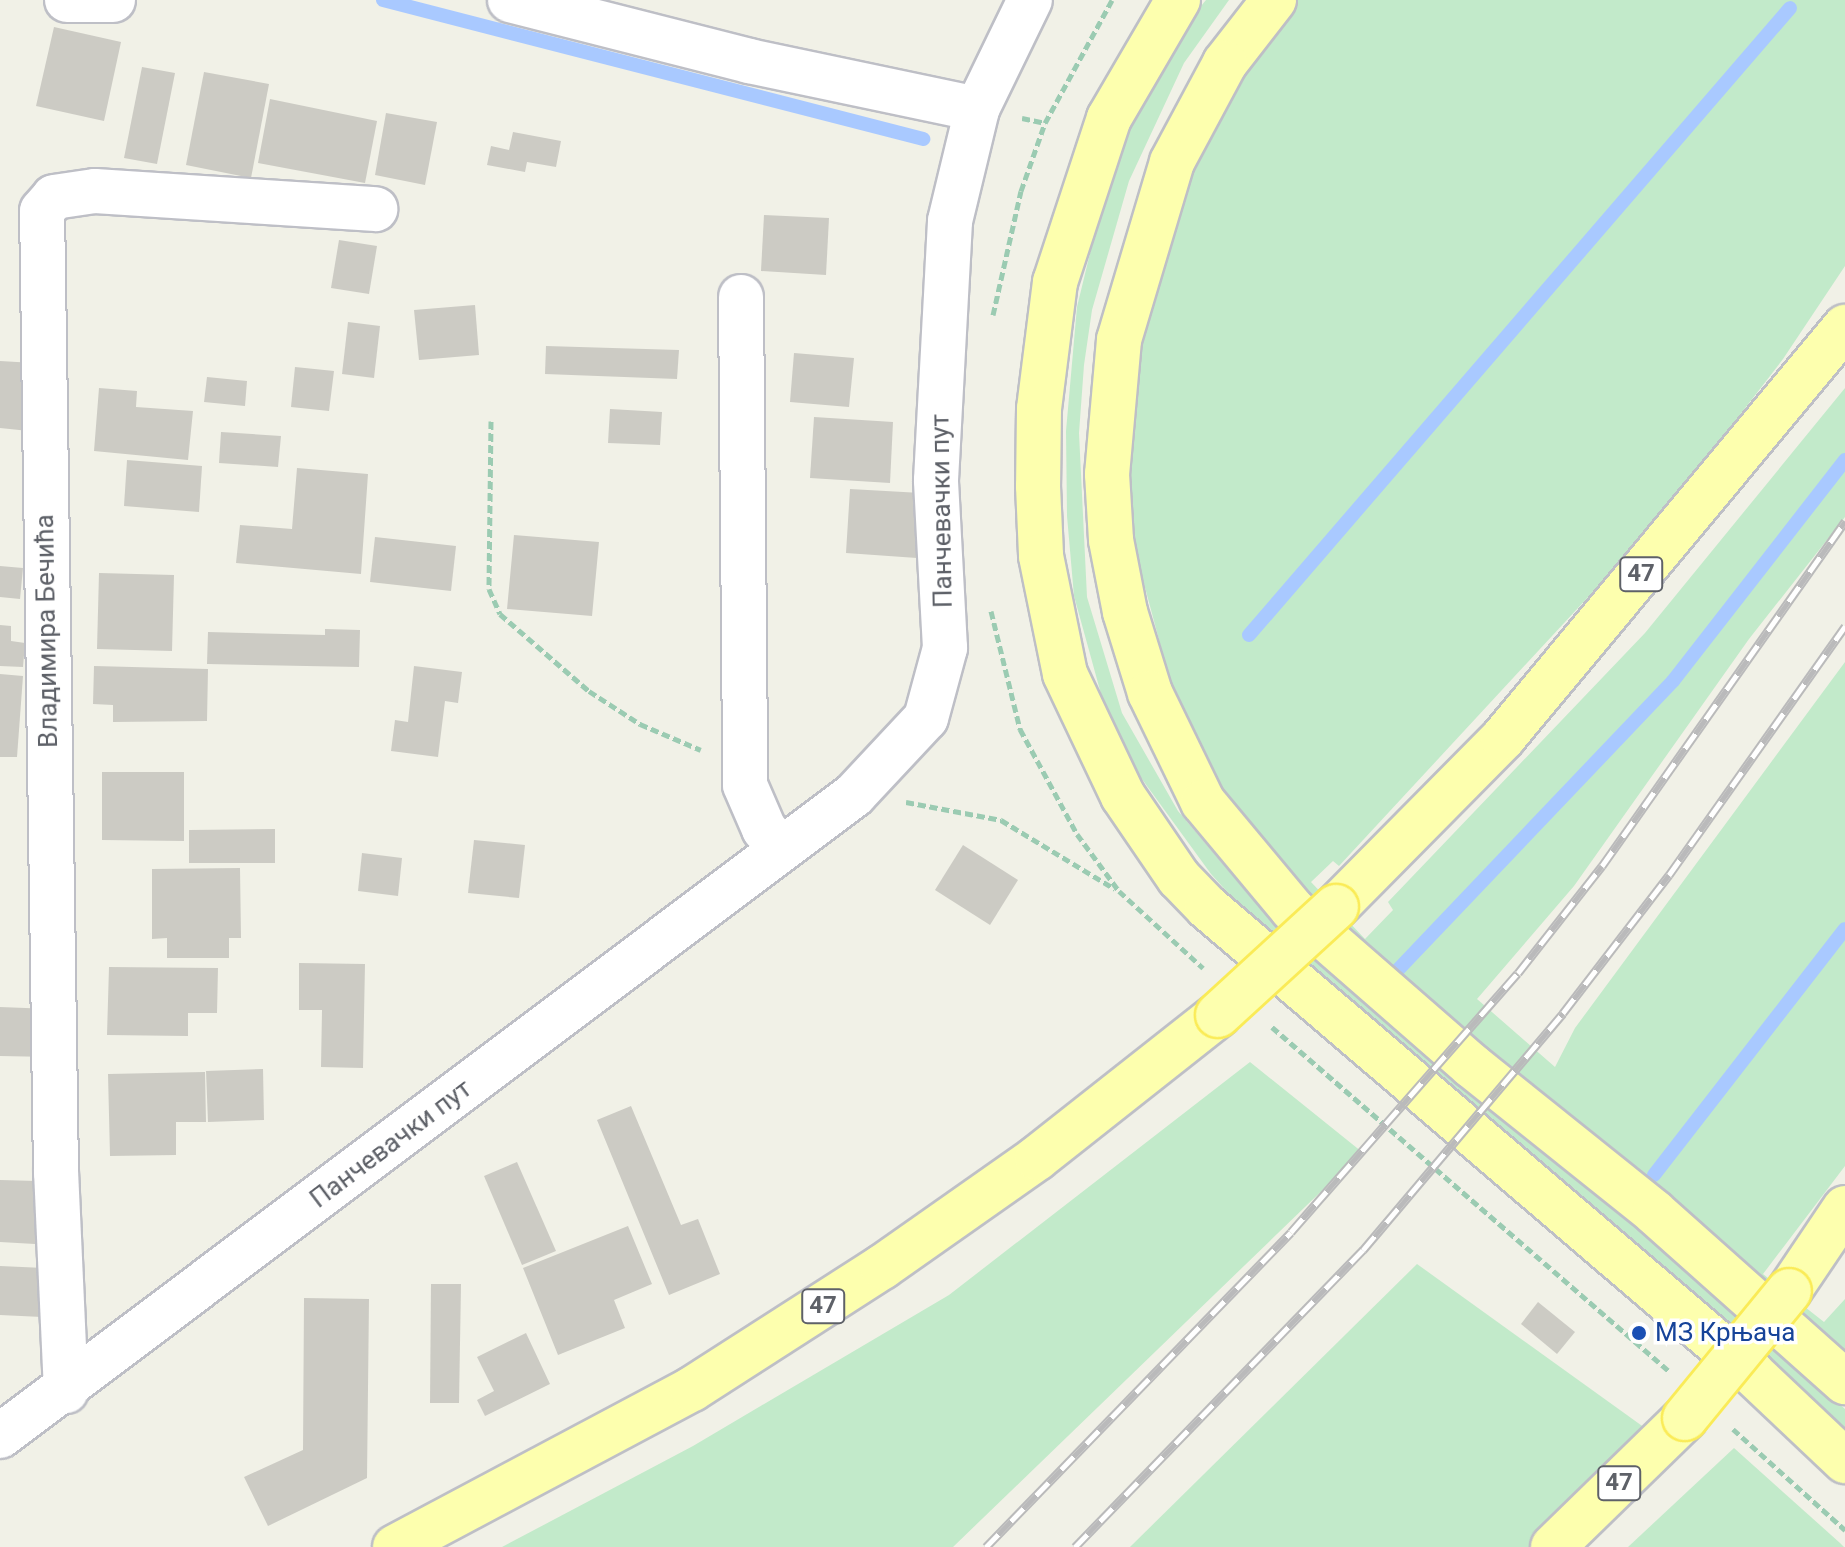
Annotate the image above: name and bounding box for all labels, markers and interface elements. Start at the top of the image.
street label: Панчевачки пут [925,414,959,608]
street label: Владимира Бечића [29,514,65,748]
road number: 47 [1619,554,1663,594]
street label: Панчевачки пут [304,1073,478,1215]
road number: 47 [801,1286,845,1326]
place label: МЗ Крњача [1655,1317,1795,1349]
marker: МЗ Крњача [1630,1324,1648,1342]
road number: 47 [1597,1463,1641,1503]

